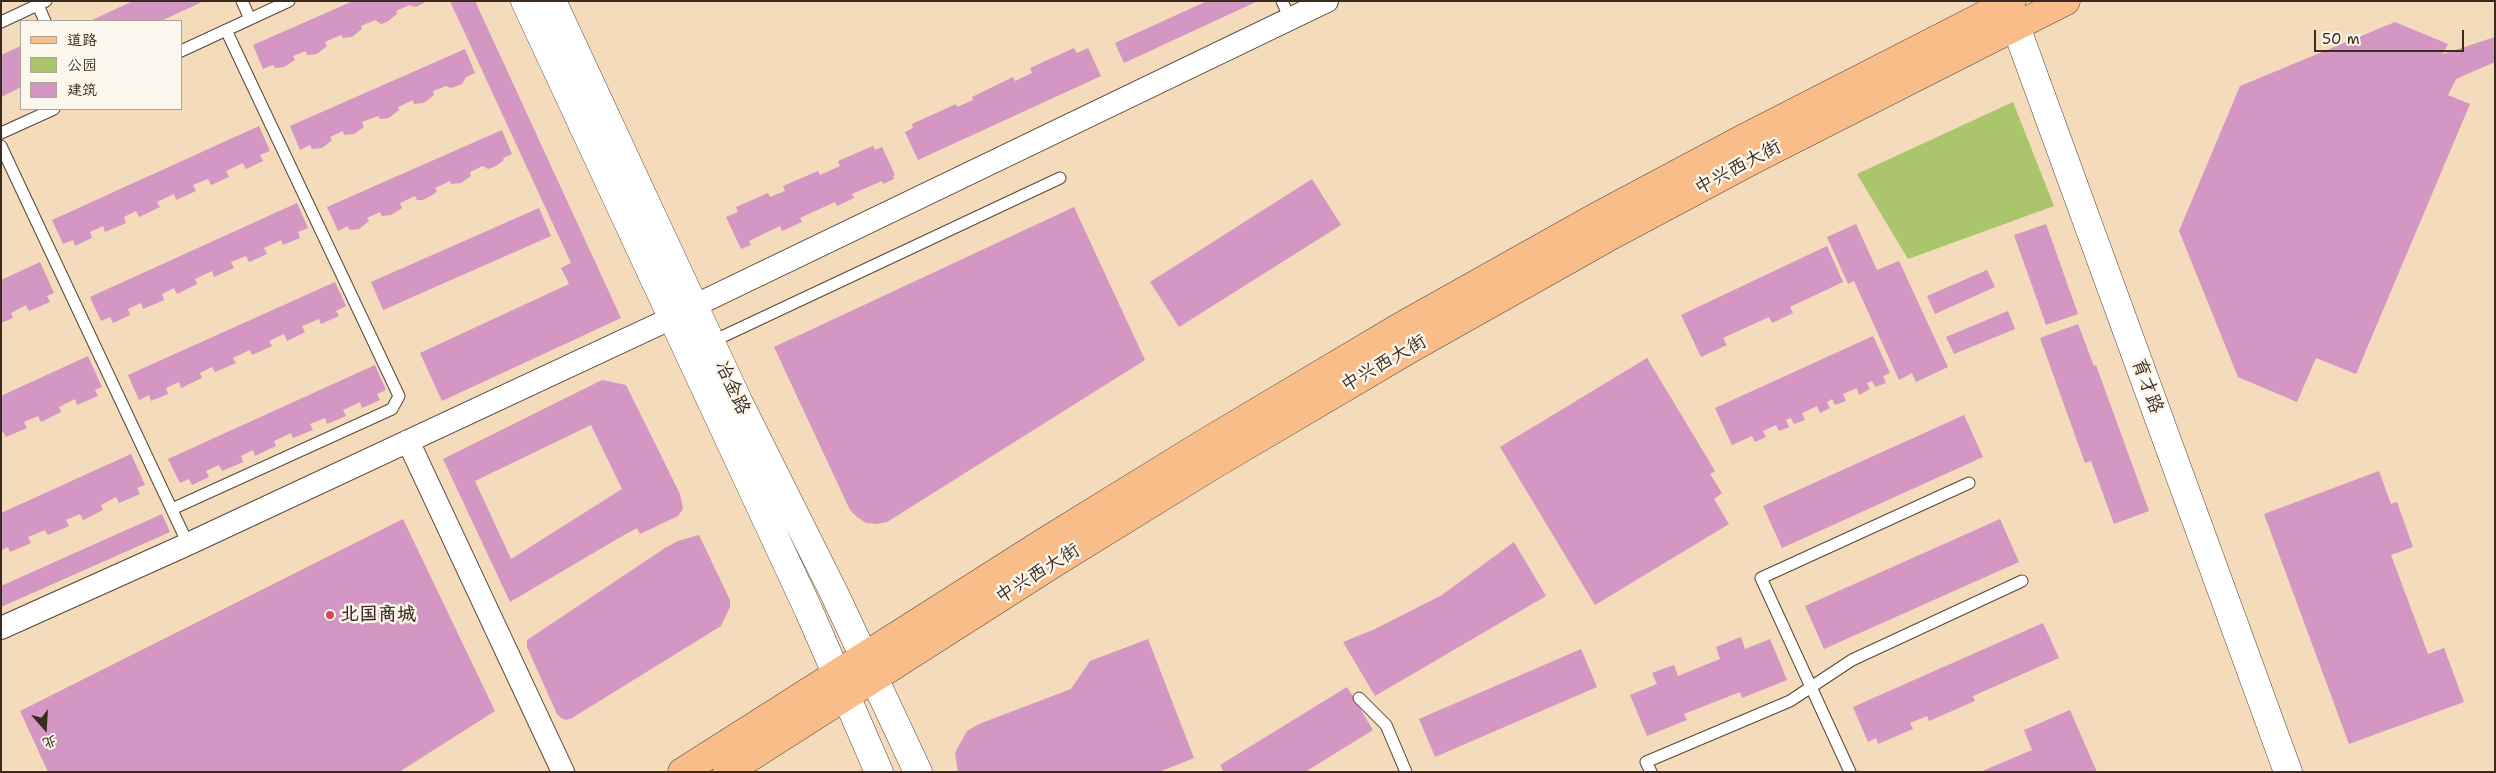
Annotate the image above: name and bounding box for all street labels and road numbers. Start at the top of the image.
street label: 中兴西大街 [1691,136,1785,200]
street label: 中兴西大街 [1337,330,1431,398]
street label: 育才路 [2127,355,2167,417]
street label: 冶金路 [710,357,754,419]
street label: 中兴西大街 [992,539,1084,609]

